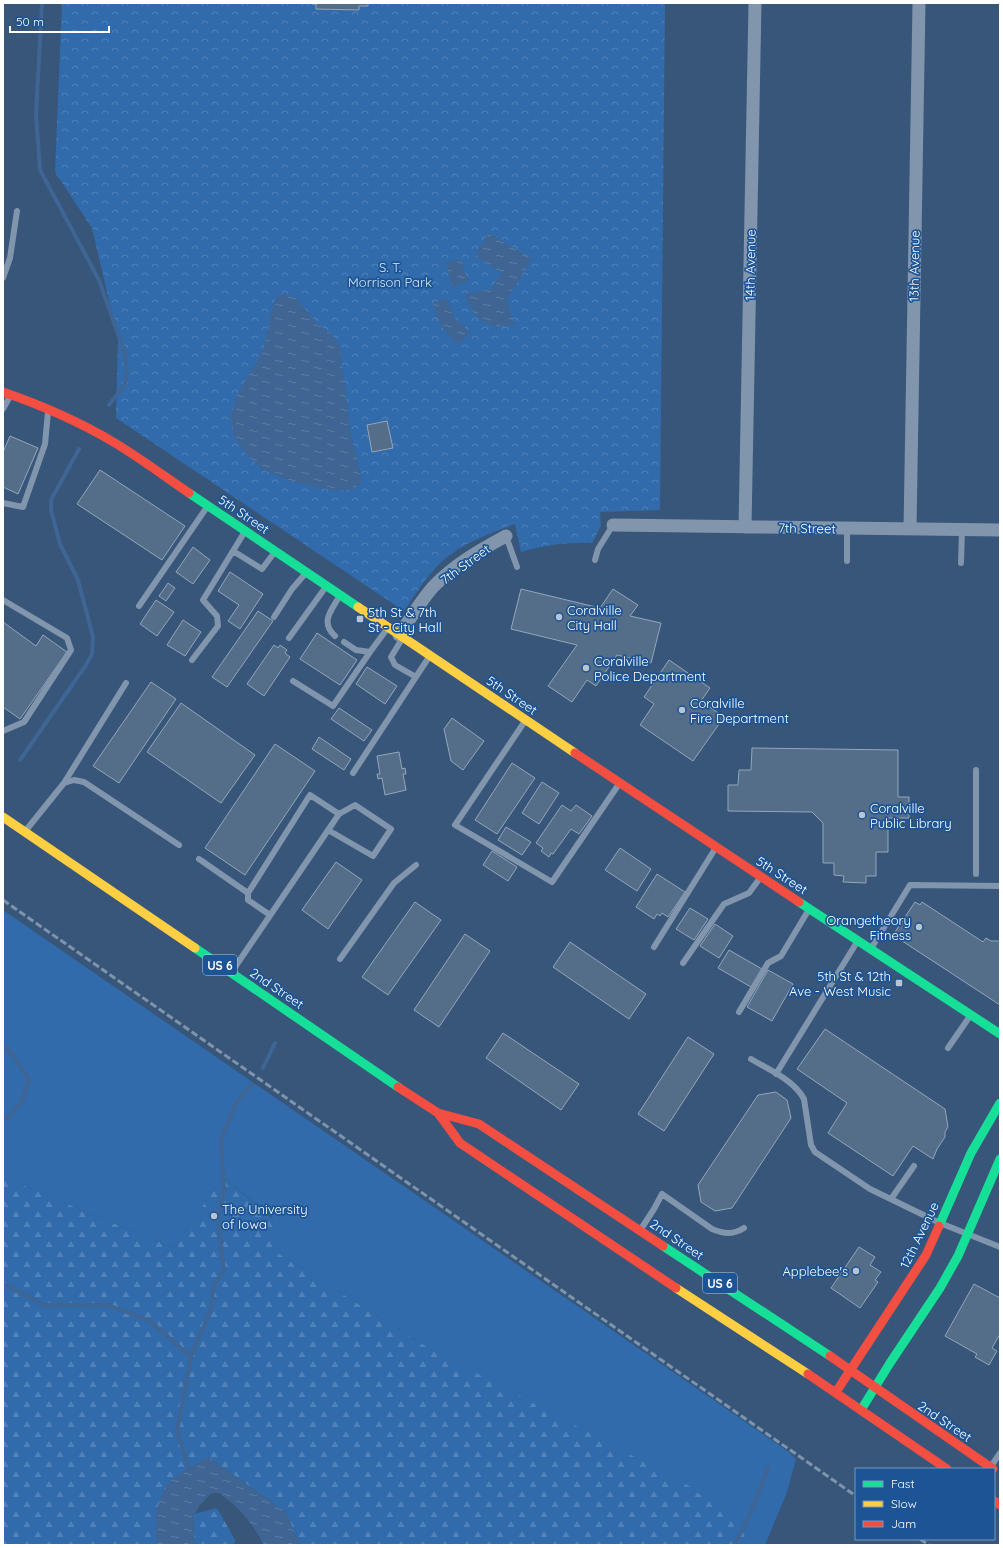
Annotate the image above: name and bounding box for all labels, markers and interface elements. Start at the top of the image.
scale bar [10,8,109,34]
text: 50 m [16,14,44,29]
street label: 14th Avenue [741,229,759,301]
street label: 13th Avenue [905,230,923,302]
park label: S. T. Morrison Park [348,259,432,290]
street label: 5th Street [215,491,273,537]
street label: 7th Street [778,519,836,537]
street label: 7th Street [437,541,493,587]
place label: Coralville City Hall [567,602,622,633]
place label: 5th St & 7th St - City Hall [368,604,442,635]
marker: Coralville City Hall [554,612,564,622]
marker: 5th St & 7th St - City Hall [355,614,365,624]
place label: Coralville Police Department [594,653,706,684]
marker: Coralville Police Department [581,663,591,673]
street label: 5th Street [483,672,541,718]
place label: Coralville Fire Department [690,695,789,726]
marker: Coralville Fire Department [677,705,687,715]
place label: Coralville Public Library [870,800,952,831]
marker: Coralville Public Library [857,810,867,820]
street label: 5th Street [753,853,811,897]
place label: Orangetheory Fitness [826,912,911,943]
marker: Orangetheory Fitness [914,922,924,932]
road number: US 6 [203,955,237,975]
street label: 2nd Street [247,964,307,1012]
place label: 5th St & 12th Ave - West Music [789,968,891,999]
marker: 5th St & 12th Ave - West Music [894,978,904,988]
street label: 12th Avenue [896,1199,942,1271]
place label: The University of Iowa [222,1201,308,1232]
marker: The University of Iowa [209,1211,219,1221]
street label: 2nd Street [647,1215,707,1263]
place label: Applebee's [782,1263,848,1279]
marker: Applebee's [851,1266,861,1276]
road number: US 6 [703,1273,737,1293]
street label: 2nd Street [915,1397,975,1445]
legend [855,1468,995,1540]
text: Fast [891,1476,915,1491]
text: Slow [891,1496,917,1511]
text: Jam [891,1516,916,1531]

